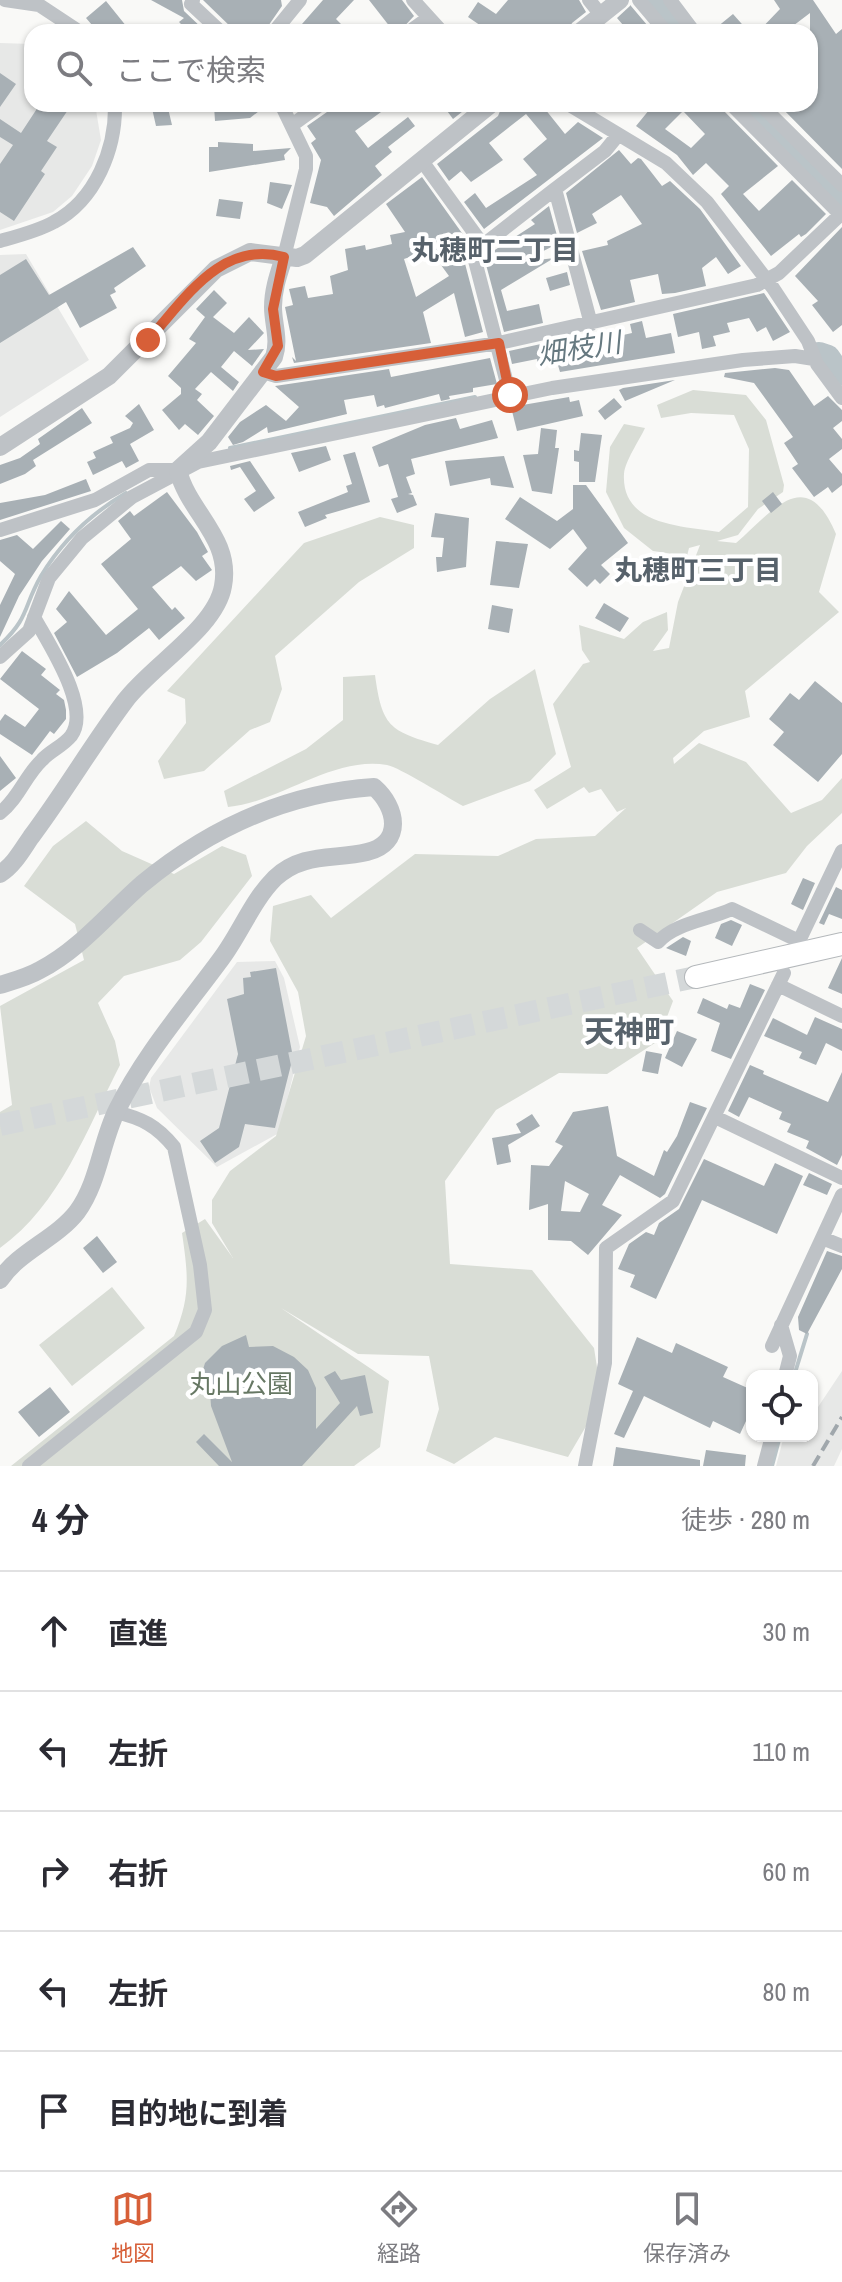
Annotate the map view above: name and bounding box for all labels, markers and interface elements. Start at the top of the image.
search box [24,24,818,112]
icon: search [52,46,96,90]
text: ここで検索 [116,50,266,90]
district label: 丸穂町二丁目 [411,231,579,269]
route end [130,322,166,358]
water label: 畑枝川 [535,322,626,373]
route start [492,377,528,413]
district label: 丸穂町三丁目 [614,551,782,589]
district label: 天神町 [584,1011,674,1051]
park label: 丸山公園 [189,1366,293,1401]
map controls [746,1370,818,1442]
button: locate [746,1370,818,1442]
text: 4 分 [32,1497,89,1543]
text: 徒歩 · 280 m [681,1502,810,1537]
icon: ahead [32,1609,76,1653]
text: 直進 [108,1613,168,1653]
text: 30 m [763,1614,810,1649]
icon: left [32,1729,76,1773]
text: 左折 [108,1733,168,1773]
text: 110 m [752,1734,810,1769]
icon: right [32,1849,76,1893]
text: 右折 [108,1853,168,1893]
text: 60 m [763,1854,810,1889]
icon: left [32,1969,76,2013]
text: 左折 [108,1973,168,2013]
text: 80 m [763,1974,810,2009]
icon: arrive [32,2089,76,2133]
text: 目的地に到着 [108,2093,288,2133]
tab: 地図 [111,2187,155,2268]
tab: 経路 [377,2187,421,2268]
tab: 保存済み [643,2187,731,2268]

